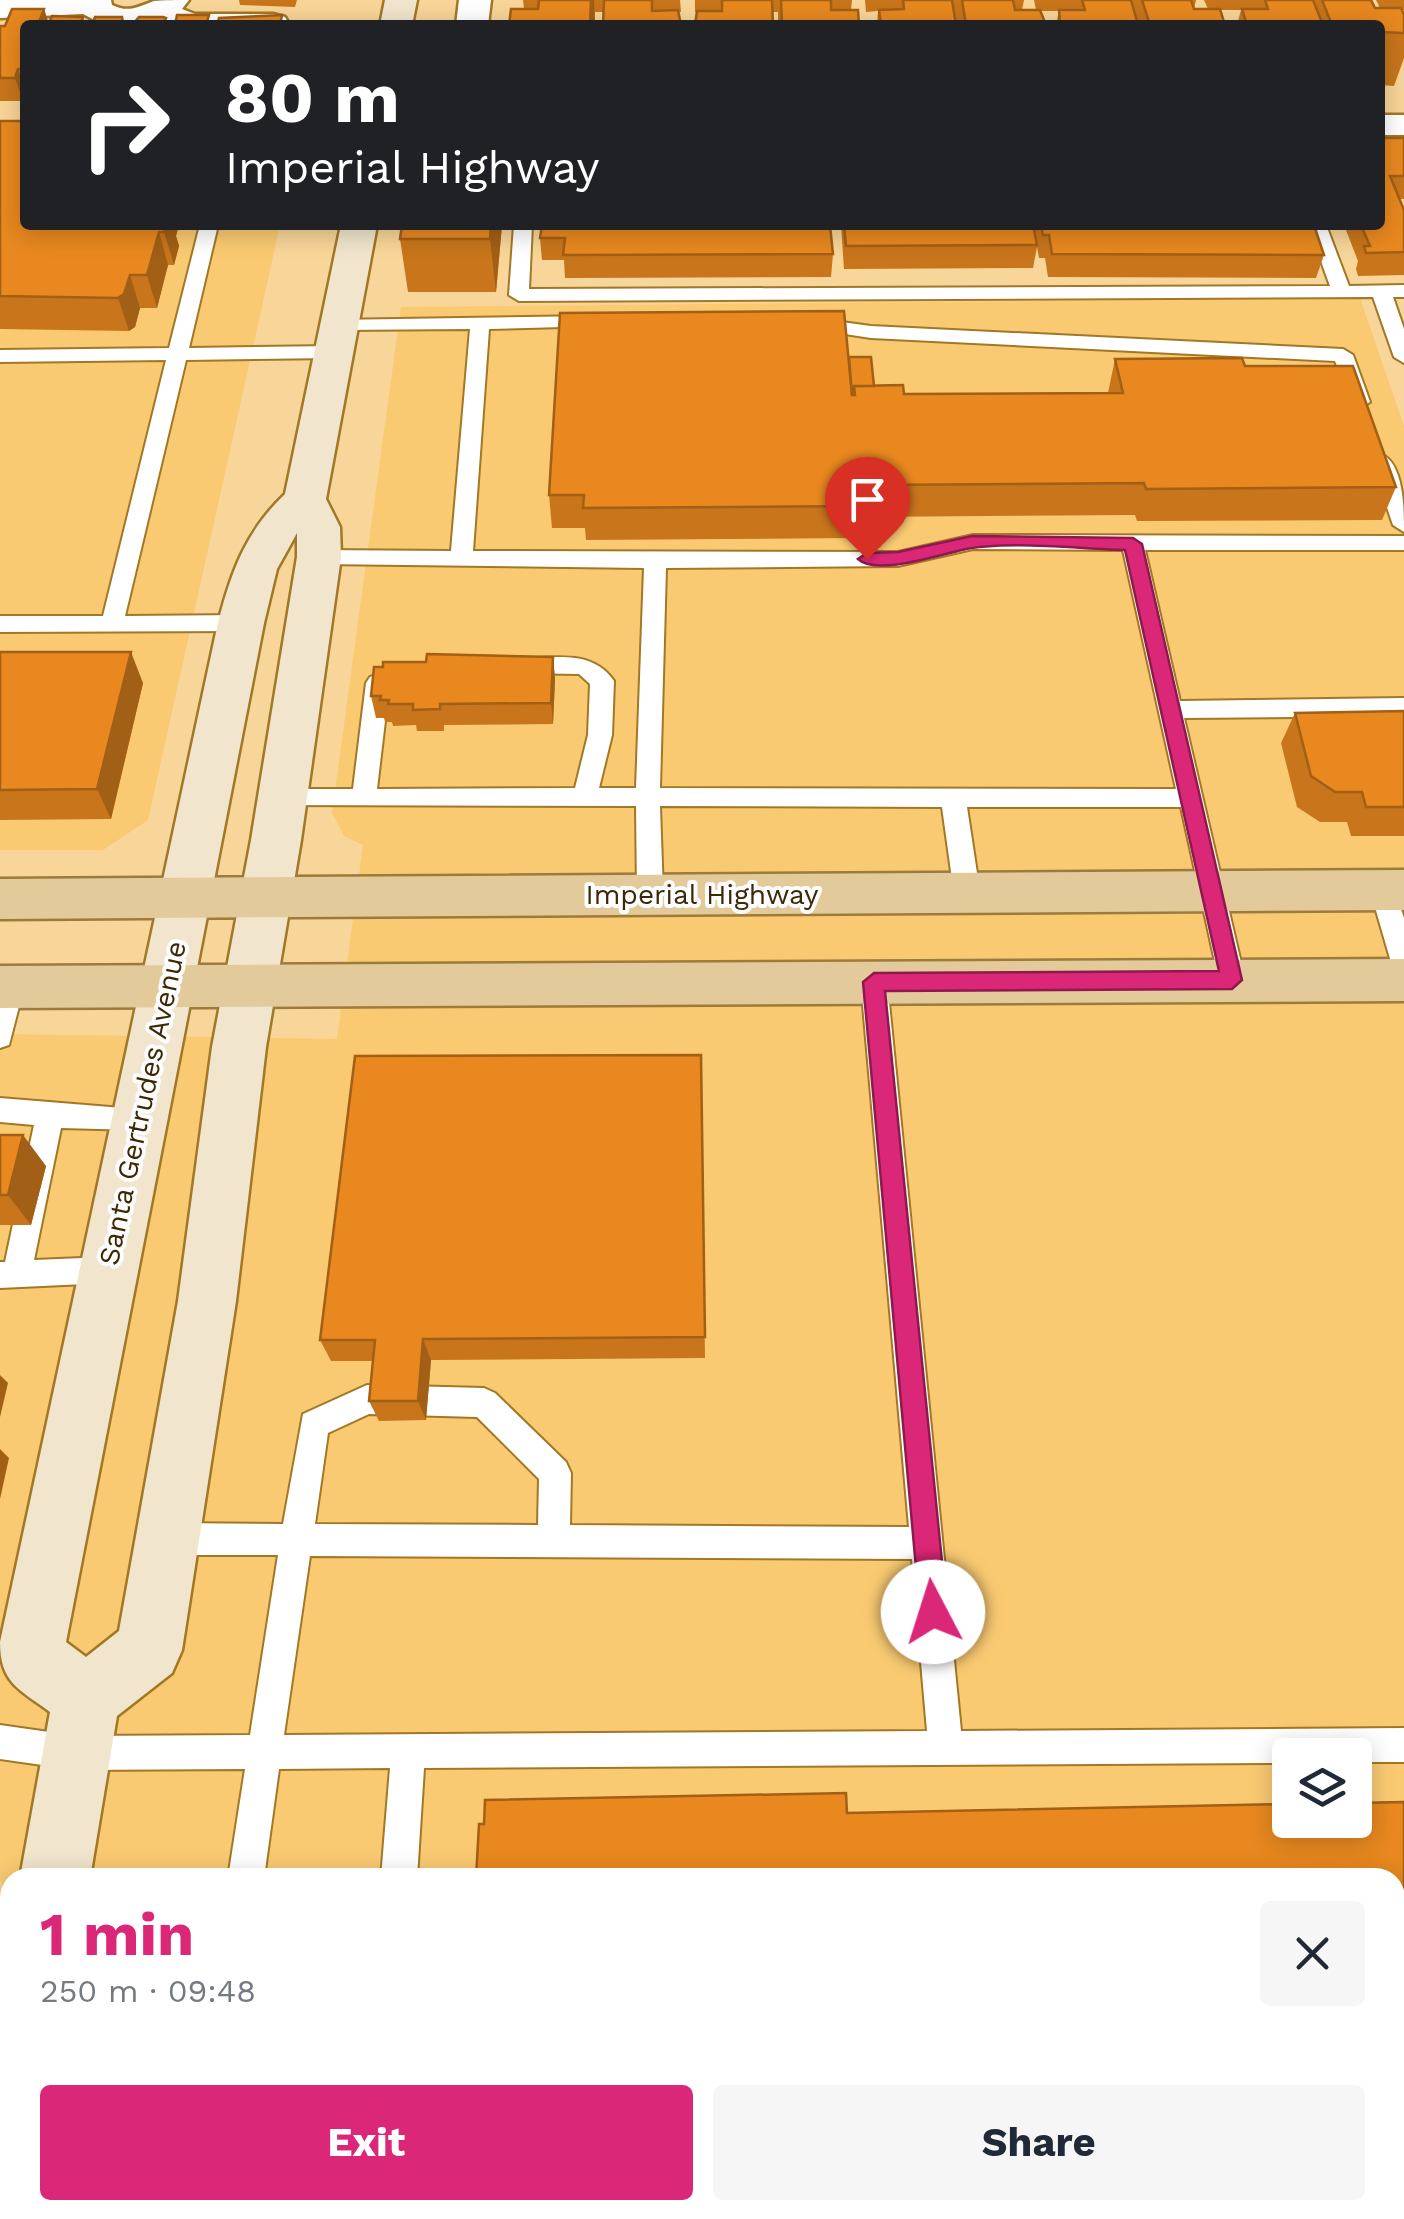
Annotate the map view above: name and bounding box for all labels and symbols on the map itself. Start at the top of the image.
pin [825,457,910,560]
street label: Imperial Highway [586,878,819,911]
street label: Santa Gertrudes Avenue [92,938,193,1268]
position arrow [881,1560,985,1664]

